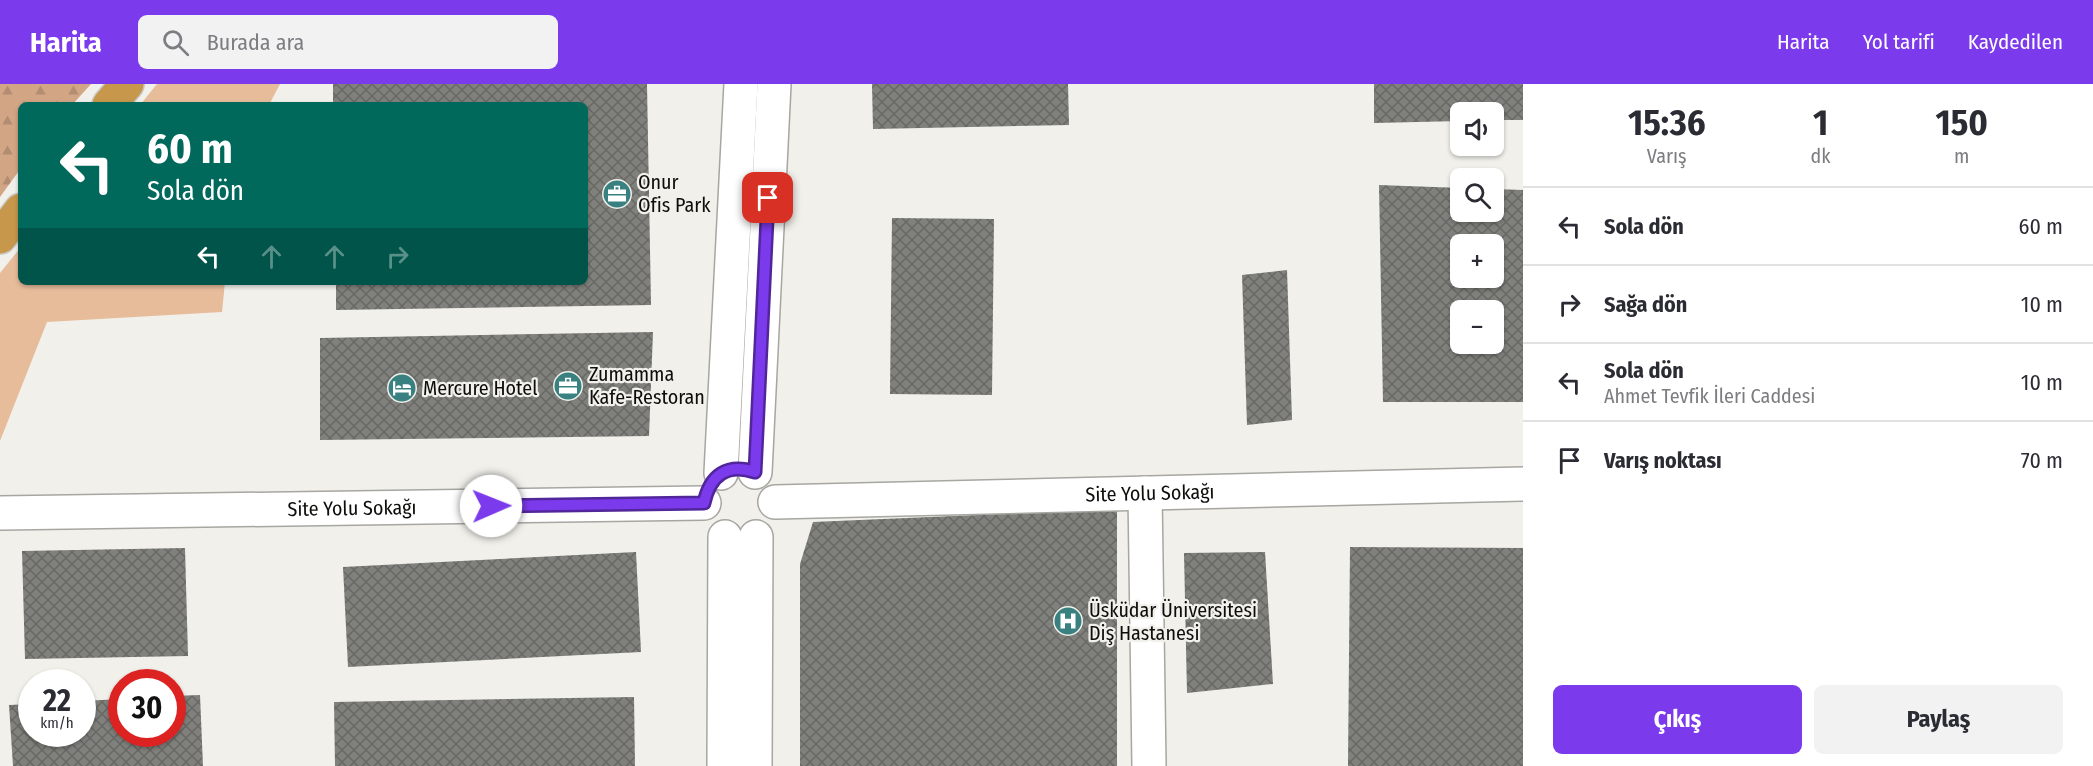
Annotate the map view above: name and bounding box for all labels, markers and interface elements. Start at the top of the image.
search box [138,15,558,69]
text: Harita [30,26,102,59]
icon: search [159,26,192,59]
text: Burada ara [207,29,304,56]
text: Harita [1777,29,1830,55]
text: Yol tarifi [1863,29,1935,55]
text: Kaydedilen [1968,29,2063,55]
text: 15:36 [1628,101,1706,145]
text: 1 [1813,101,1828,145]
text: 150 [1935,101,1988,145]
map controls [1450,102,1504,354]
button: sound [1450,102,1504,156]
text: 60 m [147,124,233,174]
icon: left [48,126,126,204]
text: Varış [1647,144,1687,168]
text: dk [1810,144,1831,168]
text: m [1954,144,1969,168]
button: search [1450,168,1504,222]
place label: Onur Ofis Park [638,170,711,217]
pin [742,172,793,223]
text: Sola dön [147,175,244,207]
office icon: Onur Ofis Park [601,178,633,210]
icon: arrive [751,181,784,214]
icon: left [1553,210,1586,243]
text: Sola dön [1604,213,1684,240]
text: 60 m [2019,213,2063,240]
button: + [1450,234,1504,288]
icon: left [192,240,225,273]
icon: ahead [255,240,288,273]
icon: ahead [318,240,351,273]
icon: right [381,240,414,273]
icon: right [1553,288,1586,321]
text: Sağa dön [1604,291,1687,318]
text: 10 m [2021,291,2063,318]
button: − [1450,300,1504,354]
text: Sola dön [1604,357,1684,384]
place label: Zumamma Kafe-Restoran [589,362,705,409]
icon: left [1553,366,1586,399]
text: 10 m [2021,369,2063,396]
office icon: Zumamma Kafe-Restoran [552,370,584,402]
hotel icon: Mercure Hotel [386,372,418,404]
place label: Mercure Hotel [423,376,537,400]
text: Ahmet Tevfik İleri Caddesi [1604,384,1815,408]
icon: arrive [1553,444,1586,477]
text: Varış noktası [1604,447,1722,474]
text: 70 m [2021,447,2063,474]
position arrow [459,474,523,538]
street label: Site Yolu Sokağı [1085,479,1215,507]
street label: Site Yolu Sokağı [287,495,417,521]
place label: Üsküdar Üniversitesi Diş Hastanesi [1089,598,1257,646]
hospital icon: Üsküdar Üniversitesi Diş Hastanesi [1052,605,1084,637]
speed limit sign: 30 [108,669,186,747]
text: 22 [43,683,71,719]
button: Çıkış [1553,685,1802,754]
button: Paylaş [1814,685,2063,754]
text: km/h [40,714,74,732]

